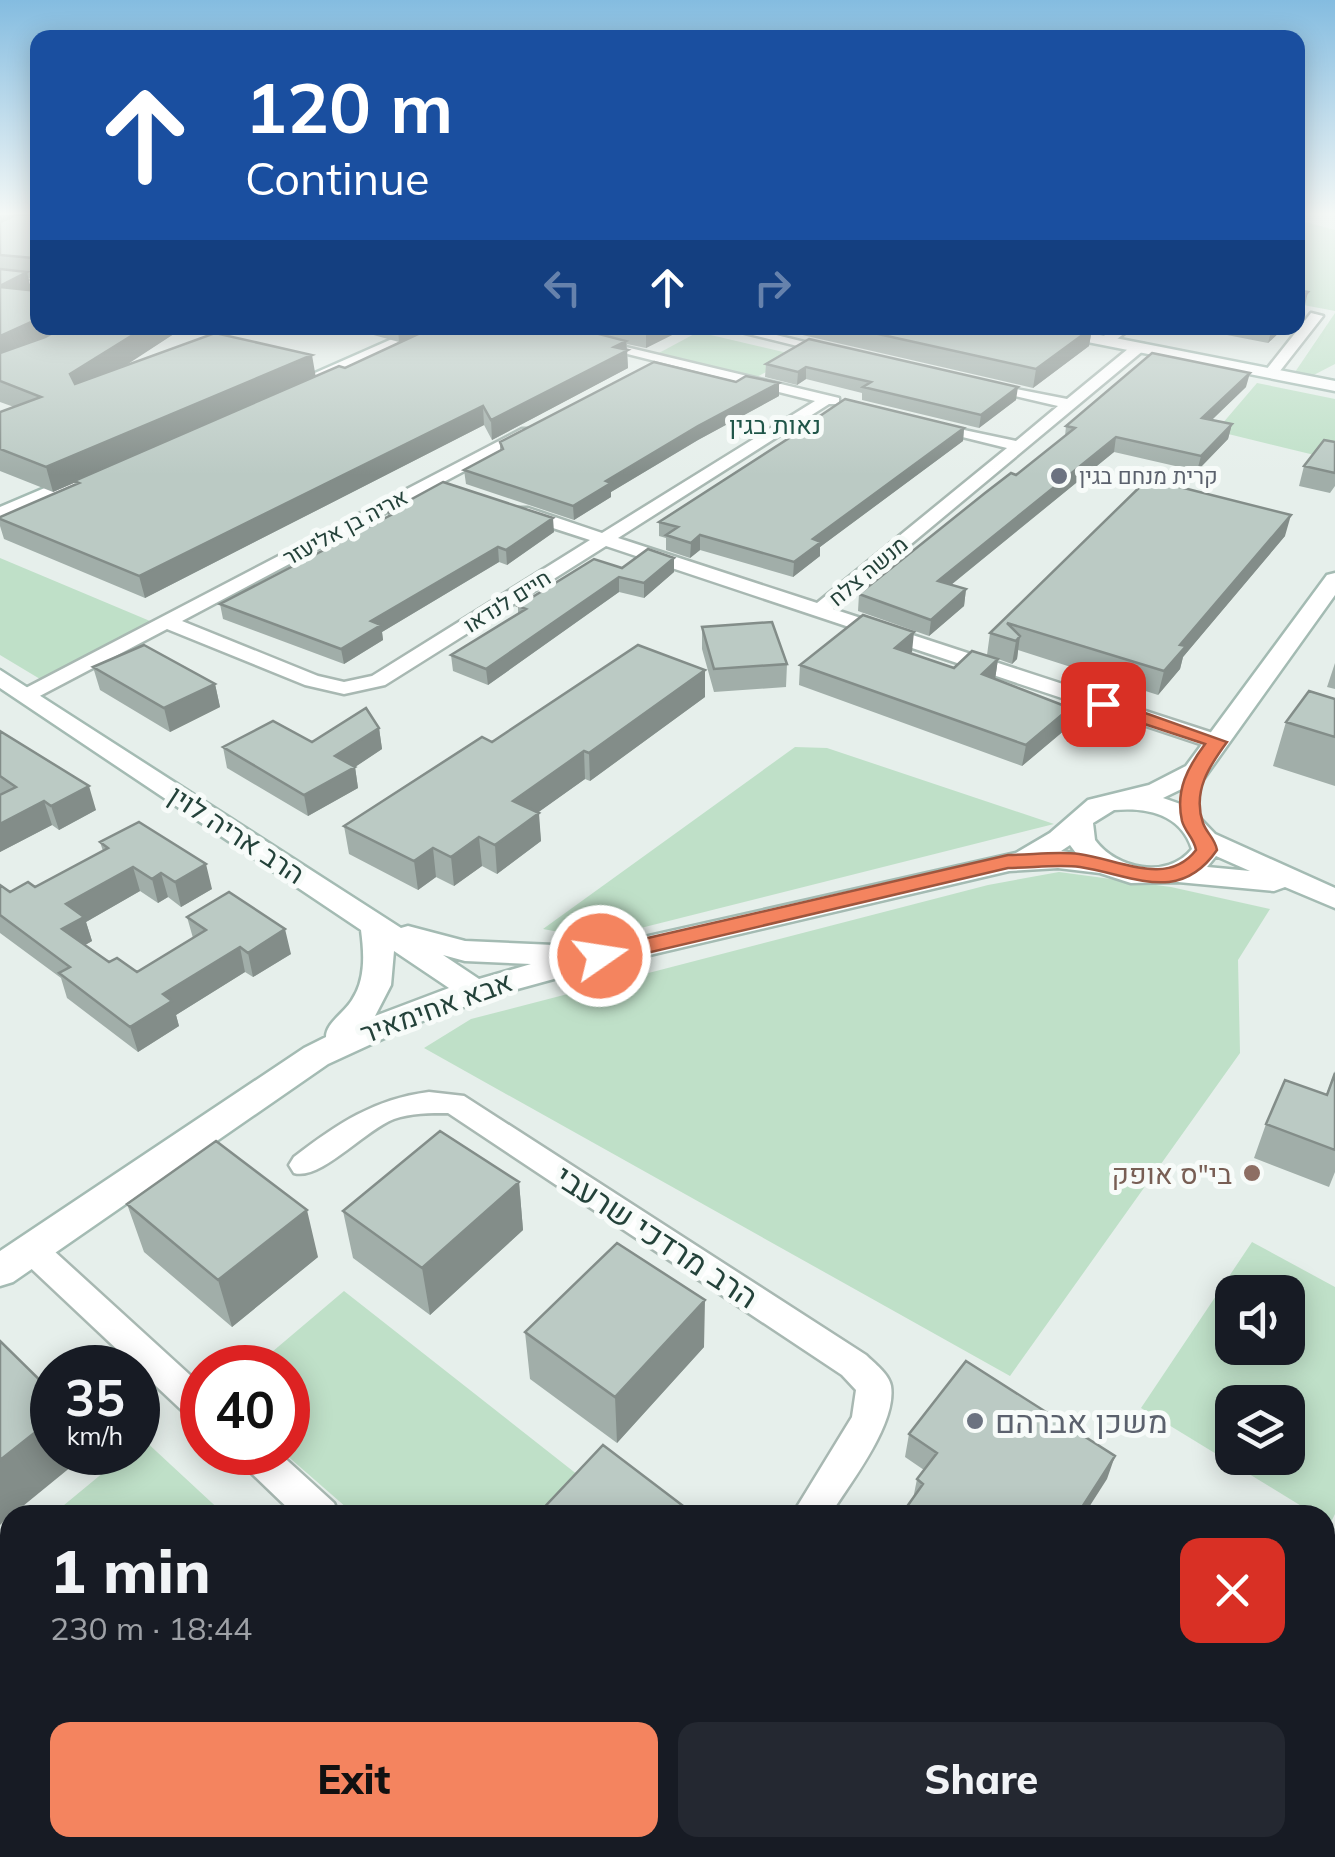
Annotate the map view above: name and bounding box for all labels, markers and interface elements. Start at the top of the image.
text: 120 m [245,63,453,151]
icon: ahead [80,70,210,200]
text: Continue [245,150,430,206]
icon: left [535,260,590,315]
icon: ahead [640,260,695,315]
icon: right [745,260,800,315]
district label: נאות בגין [729,409,821,440]
place label: קרית מנחם בגין [1079,462,1218,490]
marker: קרית מנחם בגין [1048,465,1070,487]
street label: אריה בן אליעזר [278,482,412,572]
street label: מנשה צלח [823,530,913,612]
street label: חיים לנדאו [458,563,556,639]
pin [1061,662,1146,747]
icon: arrive [1076,677,1131,732]
street label: הרב אריה לוין [162,777,312,891]
position arrow [548,904,652,1008]
street label: אבא אחימאיר [355,963,517,1051]
street label: הרב מרדכי שרעבי [548,1156,766,1316]
place label: בי"ס אופק [1111,1156,1232,1191]
marker: בי"ס אופק [1241,1162,1263,1184]
map controls [1215,1275,1305,1475]
button: sound [1215,1275,1305,1365]
speed limit sign: 40 [180,1345,310,1475]
text: 35 [65,1366,125,1429]
button: layers [1215,1385,1305,1475]
place label: משכן אברהם [995,1401,1168,1441]
marker: משכן אברהם [964,1410,986,1432]
text: km/h [67,1420,123,1451]
text: 1 min [50,1533,211,1608]
button: close [1180,1538,1285,1643]
text: 230 m · 18:44 [50,1608,252,1648]
button: Exit [50,1722,658,1837]
button: Share [678,1722,1285,1837]

